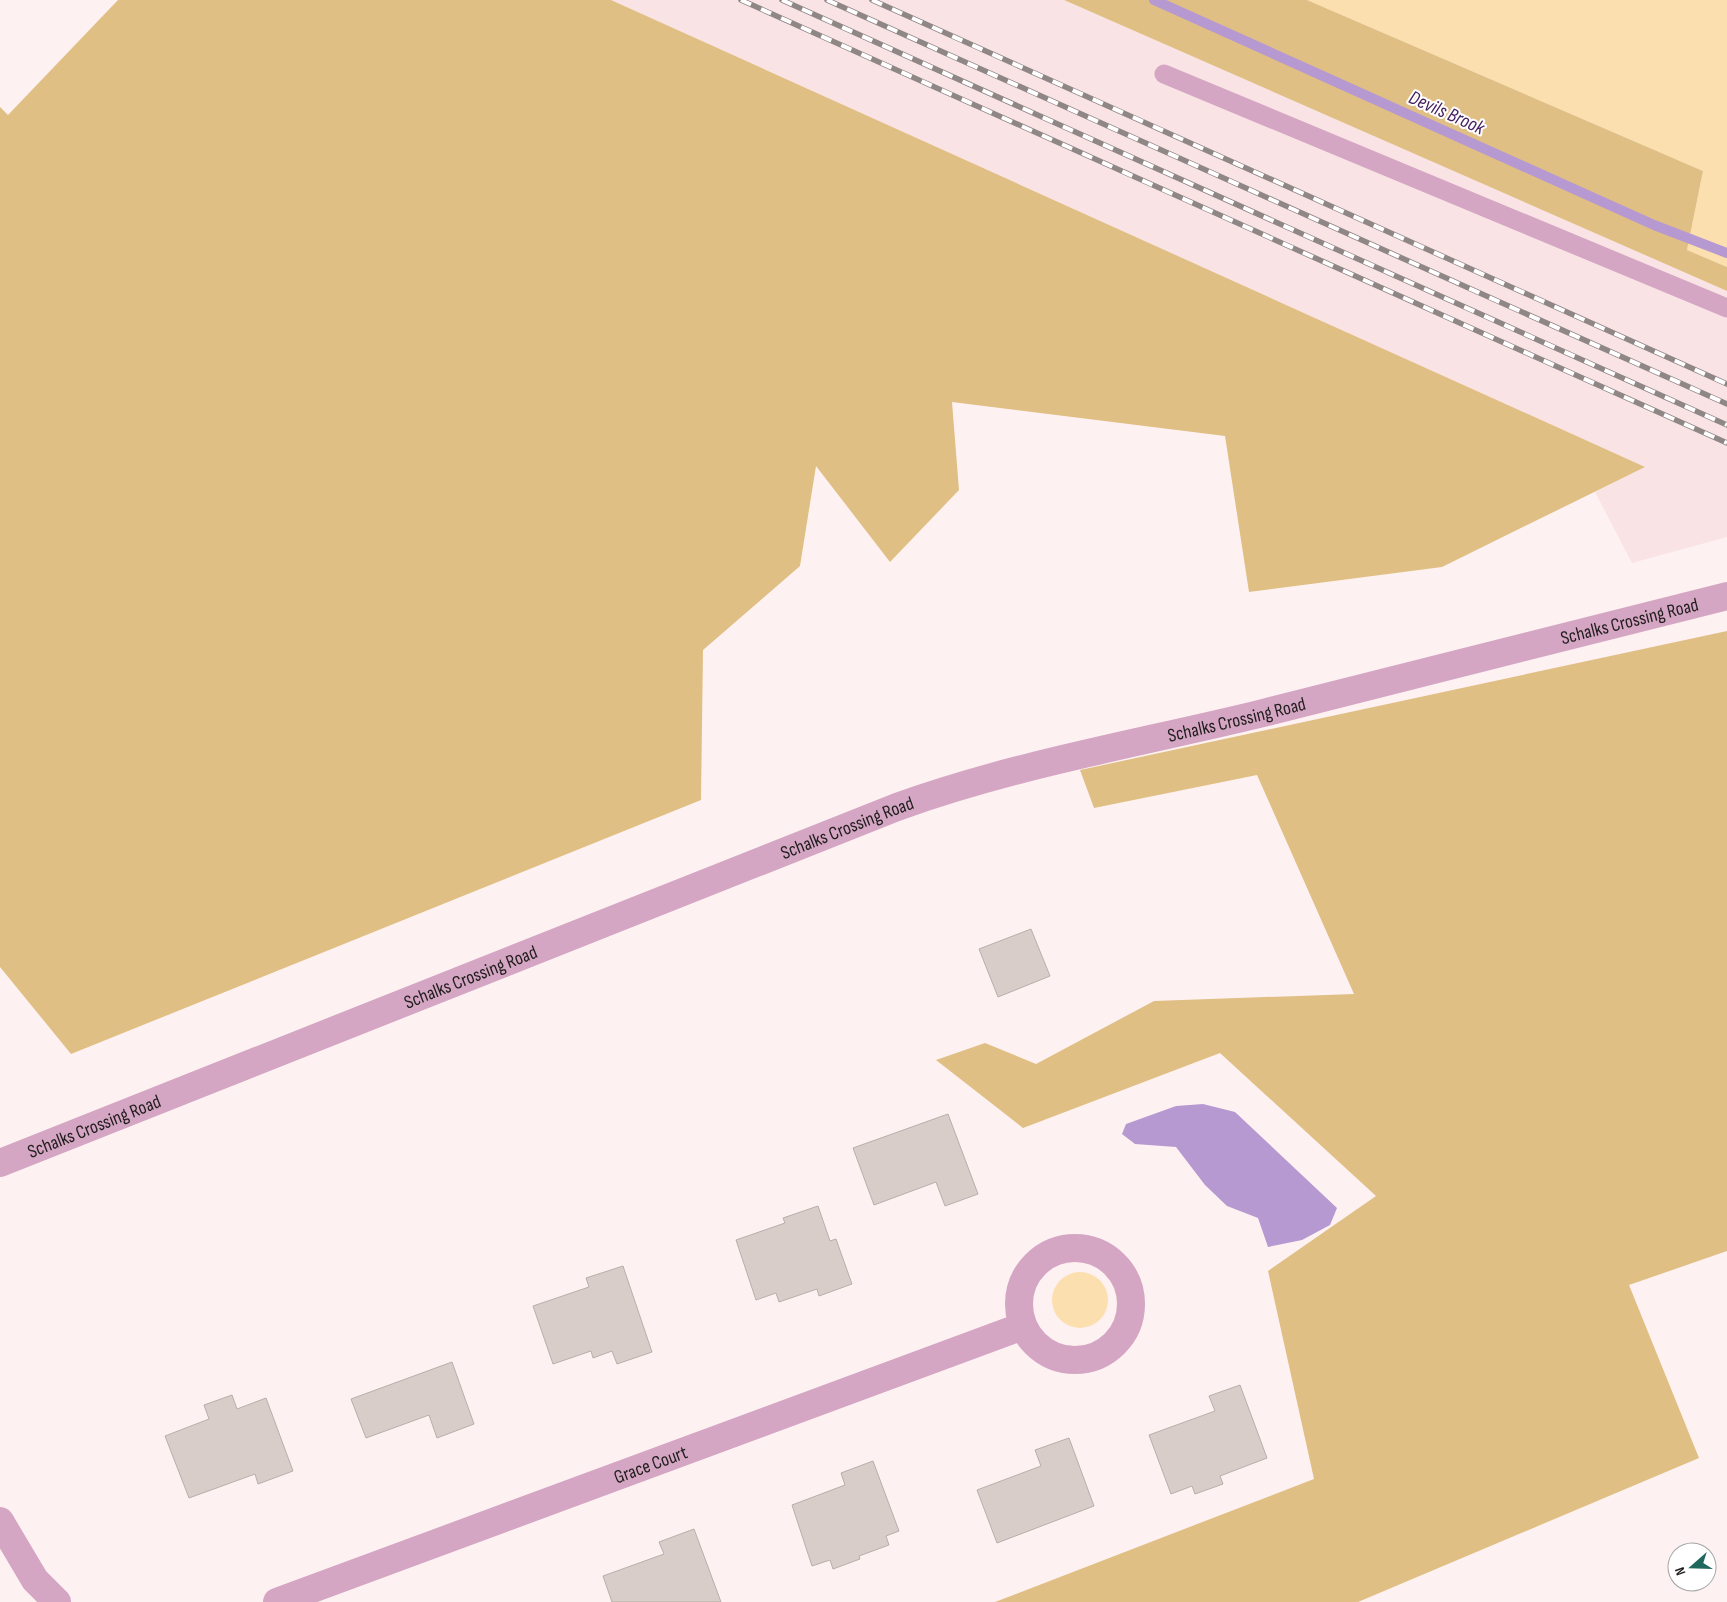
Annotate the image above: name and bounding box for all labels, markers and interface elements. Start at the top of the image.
water label: Devils Brook [1405,86,1489,140]
street label: Schalks Crossing Road [1558,594,1701,650]
street label: Schalks Crossing Road [1166,693,1308,748]
street label: Schalks Crossing Road [777,792,917,865]
street label: Schalks Crossing Road [401,941,541,1014]
street label: Schalks Crossing Road [25,1090,164,1164]
street label: Grace Court [611,1441,691,1489]
north arrow [1667,1542,1717,1592]
text: N [1671,1565,1690,1578]

